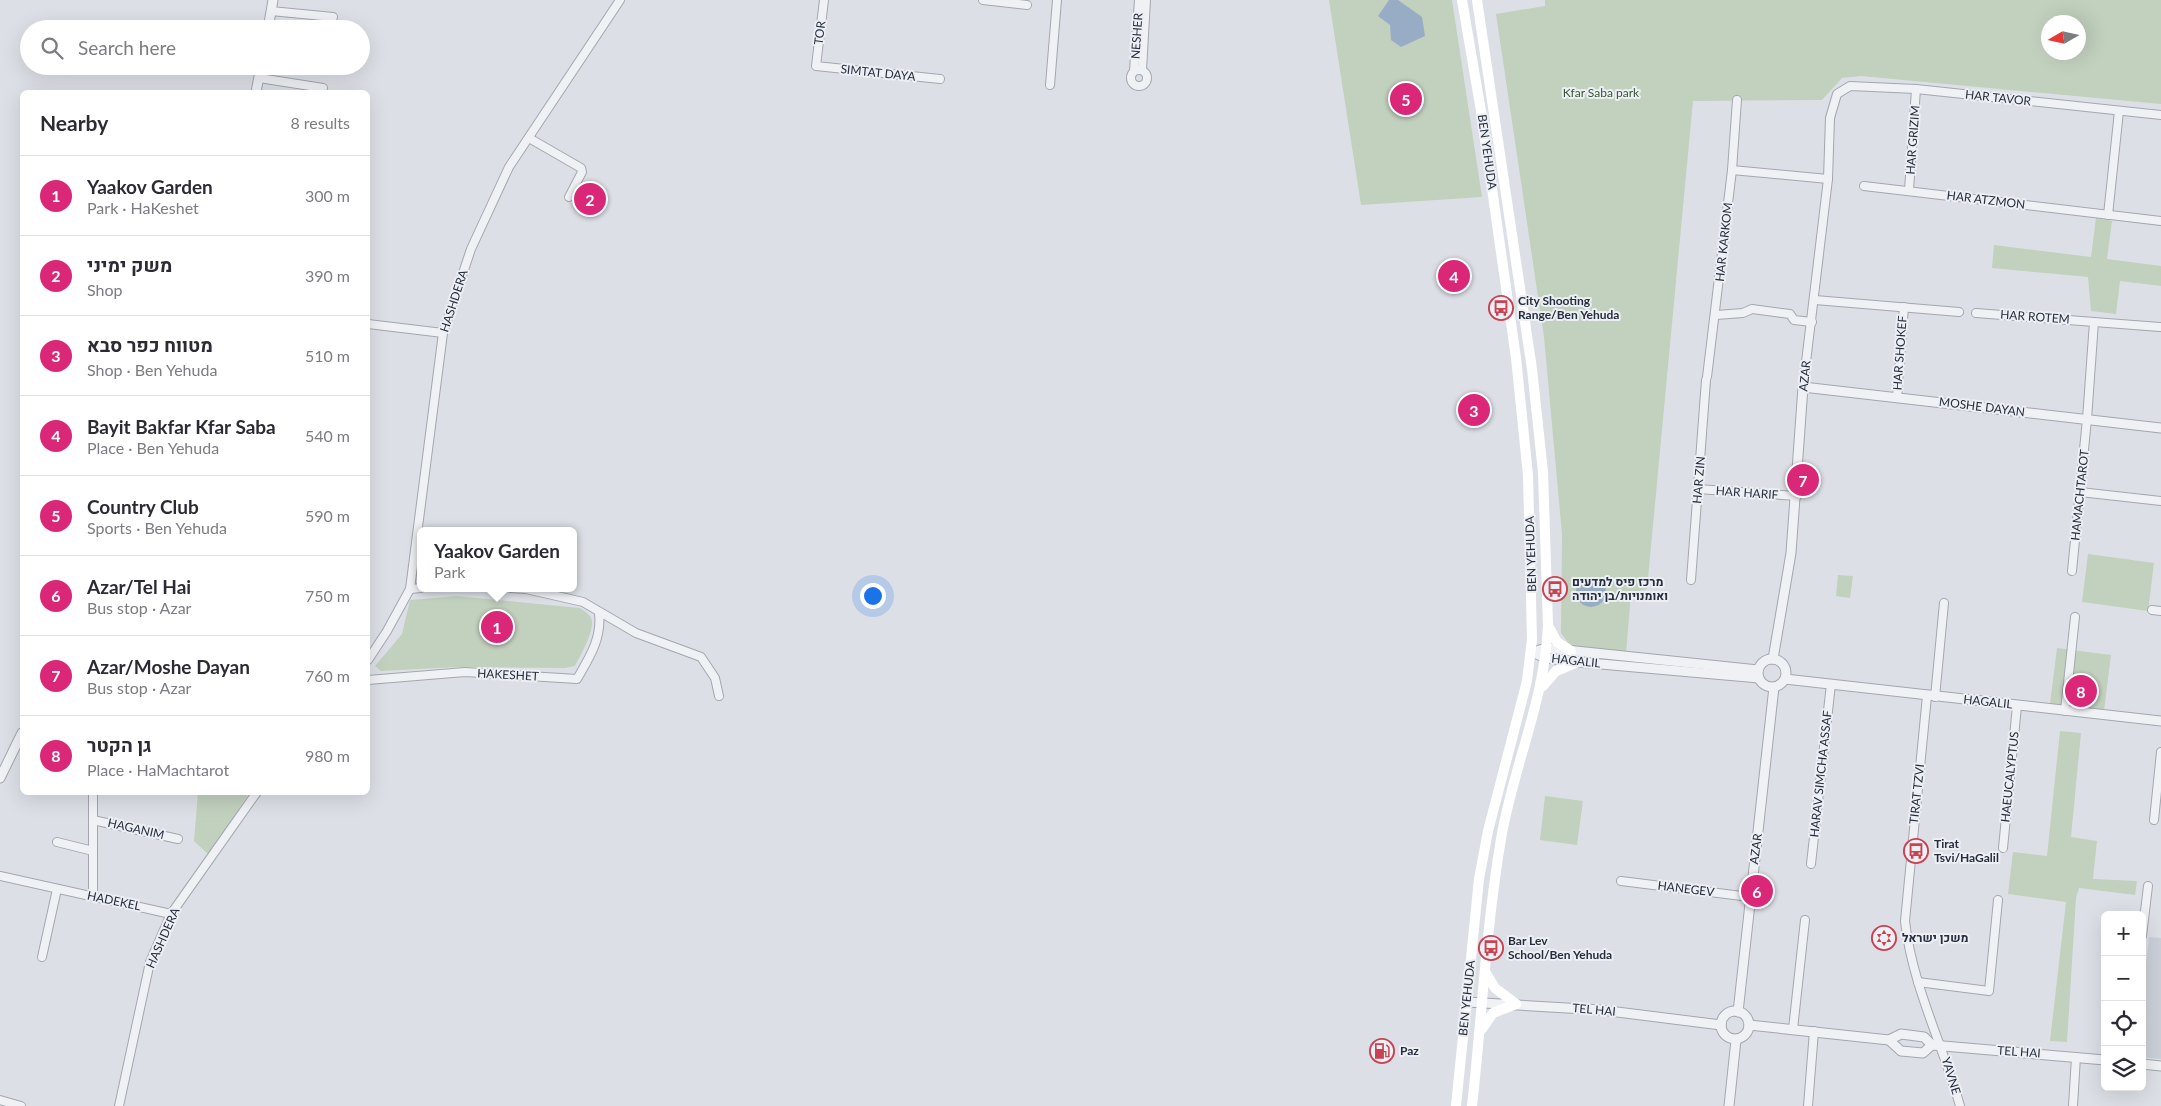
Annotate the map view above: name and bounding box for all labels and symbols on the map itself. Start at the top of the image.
street label: NESHER [1127,12,1146,60]
north arrow [2041,15,2086,60]
street label: TOR [811,20,828,46]
street label: SIMTAT DAYA [840,61,917,84]
pin: 5 [1390,80,1422,118]
park label: Kfar Saba park [1563,85,1640,100]
street label: HAR TAVOR [1964,87,2032,108]
street label: HAR GRIZIM [1903,105,1922,175]
street label: BEN YEHUDA [1475,113,1500,191]
pin: 2 [574,180,606,218]
street label: HAR ATZMON [1946,187,2026,212]
street label: HAR KARKOM [1712,202,1735,282]
pin: 4 [1438,257,1470,295]
street label: HASHDERA [436,267,471,334]
place label: City Shooting Range/Ben Yehuda [1518,293,1619,322]
bus stop icon: City Shooting Range/Ben Yehuda [1488,295,1514,321]
street label: HAR ROTEM [2000,307,2070,326]
street label: HAR SHOKEF [1889,315,1910,391]
street label: AZAR [1795,359,1814,392]
pin: 3 [1458,391,1490,429]
street label: MOSHE DAYAN [1938,394,2026,419]
street label: HAMACHTAROT [2067,449,2092,541]
street label: HAR ZIN [1689,456,1708,504]
pin: 7 [1787,461,1819,499]
street label: HAR HARIF [1715,483,1779,502]
street label: BEN YEHUDA [1522,515,1539,592]
place label: מרכז פיס למדעים ואומנויות/בן יהודה [1572,574,1668,603]
bus stop icon: מרכז פיס למדעים ואומנויות/בן יהודה [1542,576,1568,602]
your location [860,583,886,609]
pin: 1 [481,608,513,646]
street label: HAGALIL [1551,650,1601,671]
street label: HAKESHET [477,665,539,684]
pin: 8 [2065,672,2097,710]
street label: HAGALIL [1963,691,2013,712]
street label: HARAV SIMCHA ASSAF [1806,710,1835,838]
street label: HAEUCALYPTUS [1997,731,2022,823]
street label: TIRAT TZVI [1906,763,1927,825]
street label: HAGANIM [106,815,166,842]
street label: AZAR [1746,832,1765,865]
place label: Tirat Tsvi/HaGalil [1934,836,1999,865]
bus stop icon: Tirat Tsvi/HaGalil [1903,838,1929,864]
pin: 6 [1741,872,1773,910]
street label: HANEGEV [1657,878,1716,900]
street label: HADEKEL [86,888,142,914]
street label: HASHDERA [143,904,183,970]
synagogue icon: משכן ישראל [1871,925,1897,951]
place label: משכן ישראל [1902,930,1969,945]
place label: Bar Lev School/Ben Yehuda [1508,933,1612,962]
bus stop icon: Bar Lev School/Ben Yehuda [1478,935,1504,961]
street label: BEN YEHUDA [1455,959,1478,1036]
street label: TEL HAI [1572,1000,1616,1019]
fuel station icon: Paz [1369,1038,1395,1064]
place label: Paz [1400,1043,1419,1058]
street label: TEL HAI [1997,1043,2041,1061]
street label: YAVNE [1939,1055,1964,1096]

